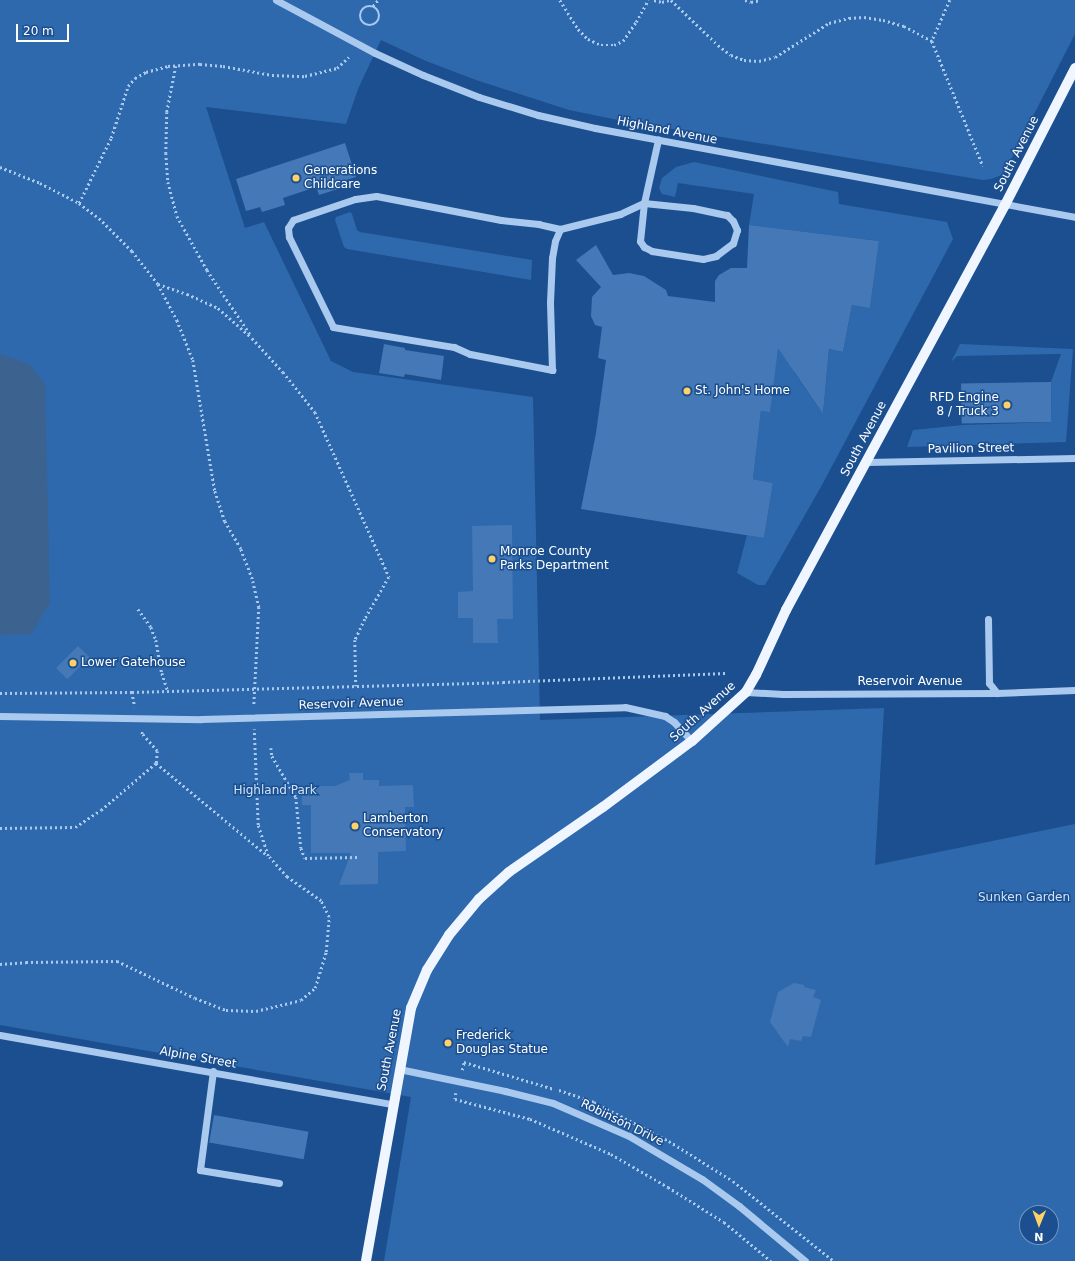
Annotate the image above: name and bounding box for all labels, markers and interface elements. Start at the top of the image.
scale bar [18,16,71,42]
text: 20 m [23,24,54,38]
street label: Highland Avenue [616,114,718,148]
street label: South Avenue [992,114,1042,194]
place label: Generations Childcare [304,164,377,192]
marker: Generations Childcare [291,173,301,183]
place label: St. John's Home [695,384,790,398]
marker: St. John's Home [682,386,692,396]
place label: RFD Engine 8 / Truck 3 [930,391,999,419]
street label: South Avenue [838,399,890,479]
marker: RFD Engine 8 / Truck 3 [1002,400,1012,410]
street label: Pavilion Street [928,441,1014,457]
place label: Monroe County Parks Department [500,545,609,573]
marker: Monroe County Parks Department [487,554,497,564]
place label: Lower Gatehouse [81,656,186,670]
marker: Lower Gatehouse [68,658,78,668]
street label: Reservoir Avenue [858,675,962,689]
street label: South Avenue [667,679,739,745]
street label: Reservoir Avenue [298,695,404,713]
park label: Highland Park [233,784,317,798]
place label: Lamberton Conservatory [363,812,443,840]
marker: Lamberton Conservatory [350,821,360,831]
park label: Sunken Garden [978,891,1070,905]
street label: South Avenue [375,1008,405,1092]
place label: Frederick Douglas Statue [456,1029,548,1057]
marker: Frederick Douglas Statue [443,1038,453,1048]
street label: Alpine Street [158,1044,238,1072]
street label: Robinson Drive [578,1097,666,1149]
north arrow [1019,1205,1059,1245]
text: N [1034,1230,1044,1243]

